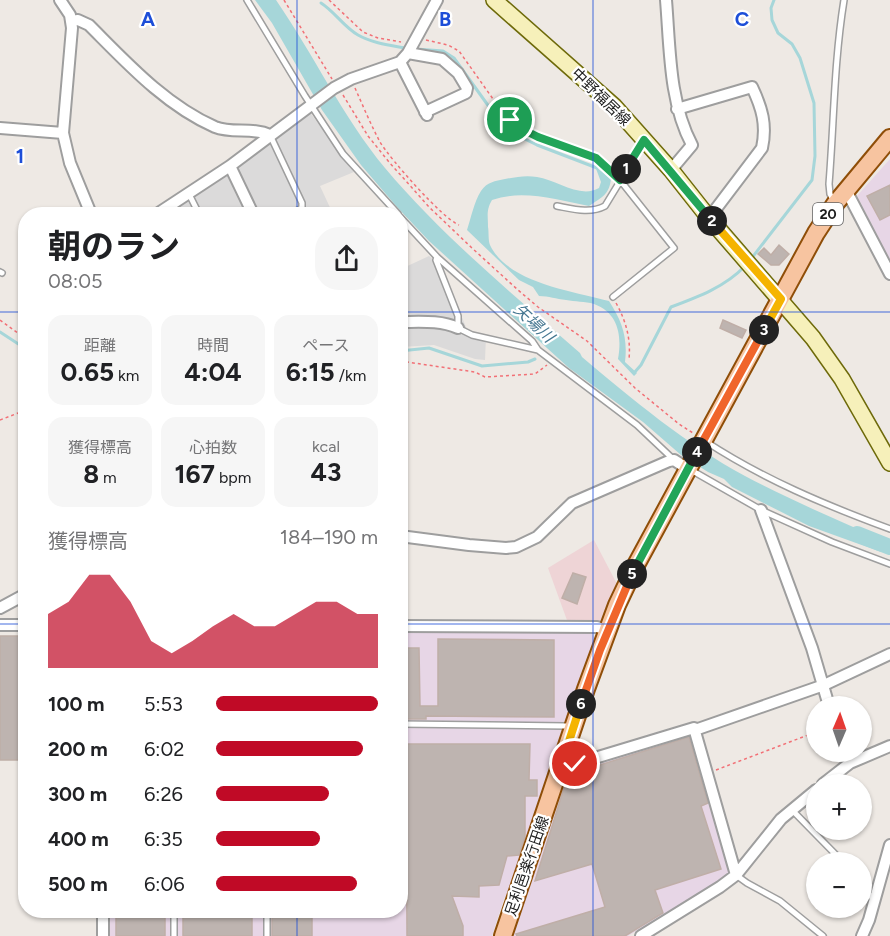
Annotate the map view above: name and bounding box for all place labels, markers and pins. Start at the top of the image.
pin [484,94,535,145]
pin: 1 [611,154,641,184]
pin: 2 [697,206,727,236]
pin: 3 [749,315,779,345]
pin: 4 [682,437,712,467]
pin: 5 [617,559,647,589]
pin: 6 [566,689,596,719]
pin [549,738,600,789]

